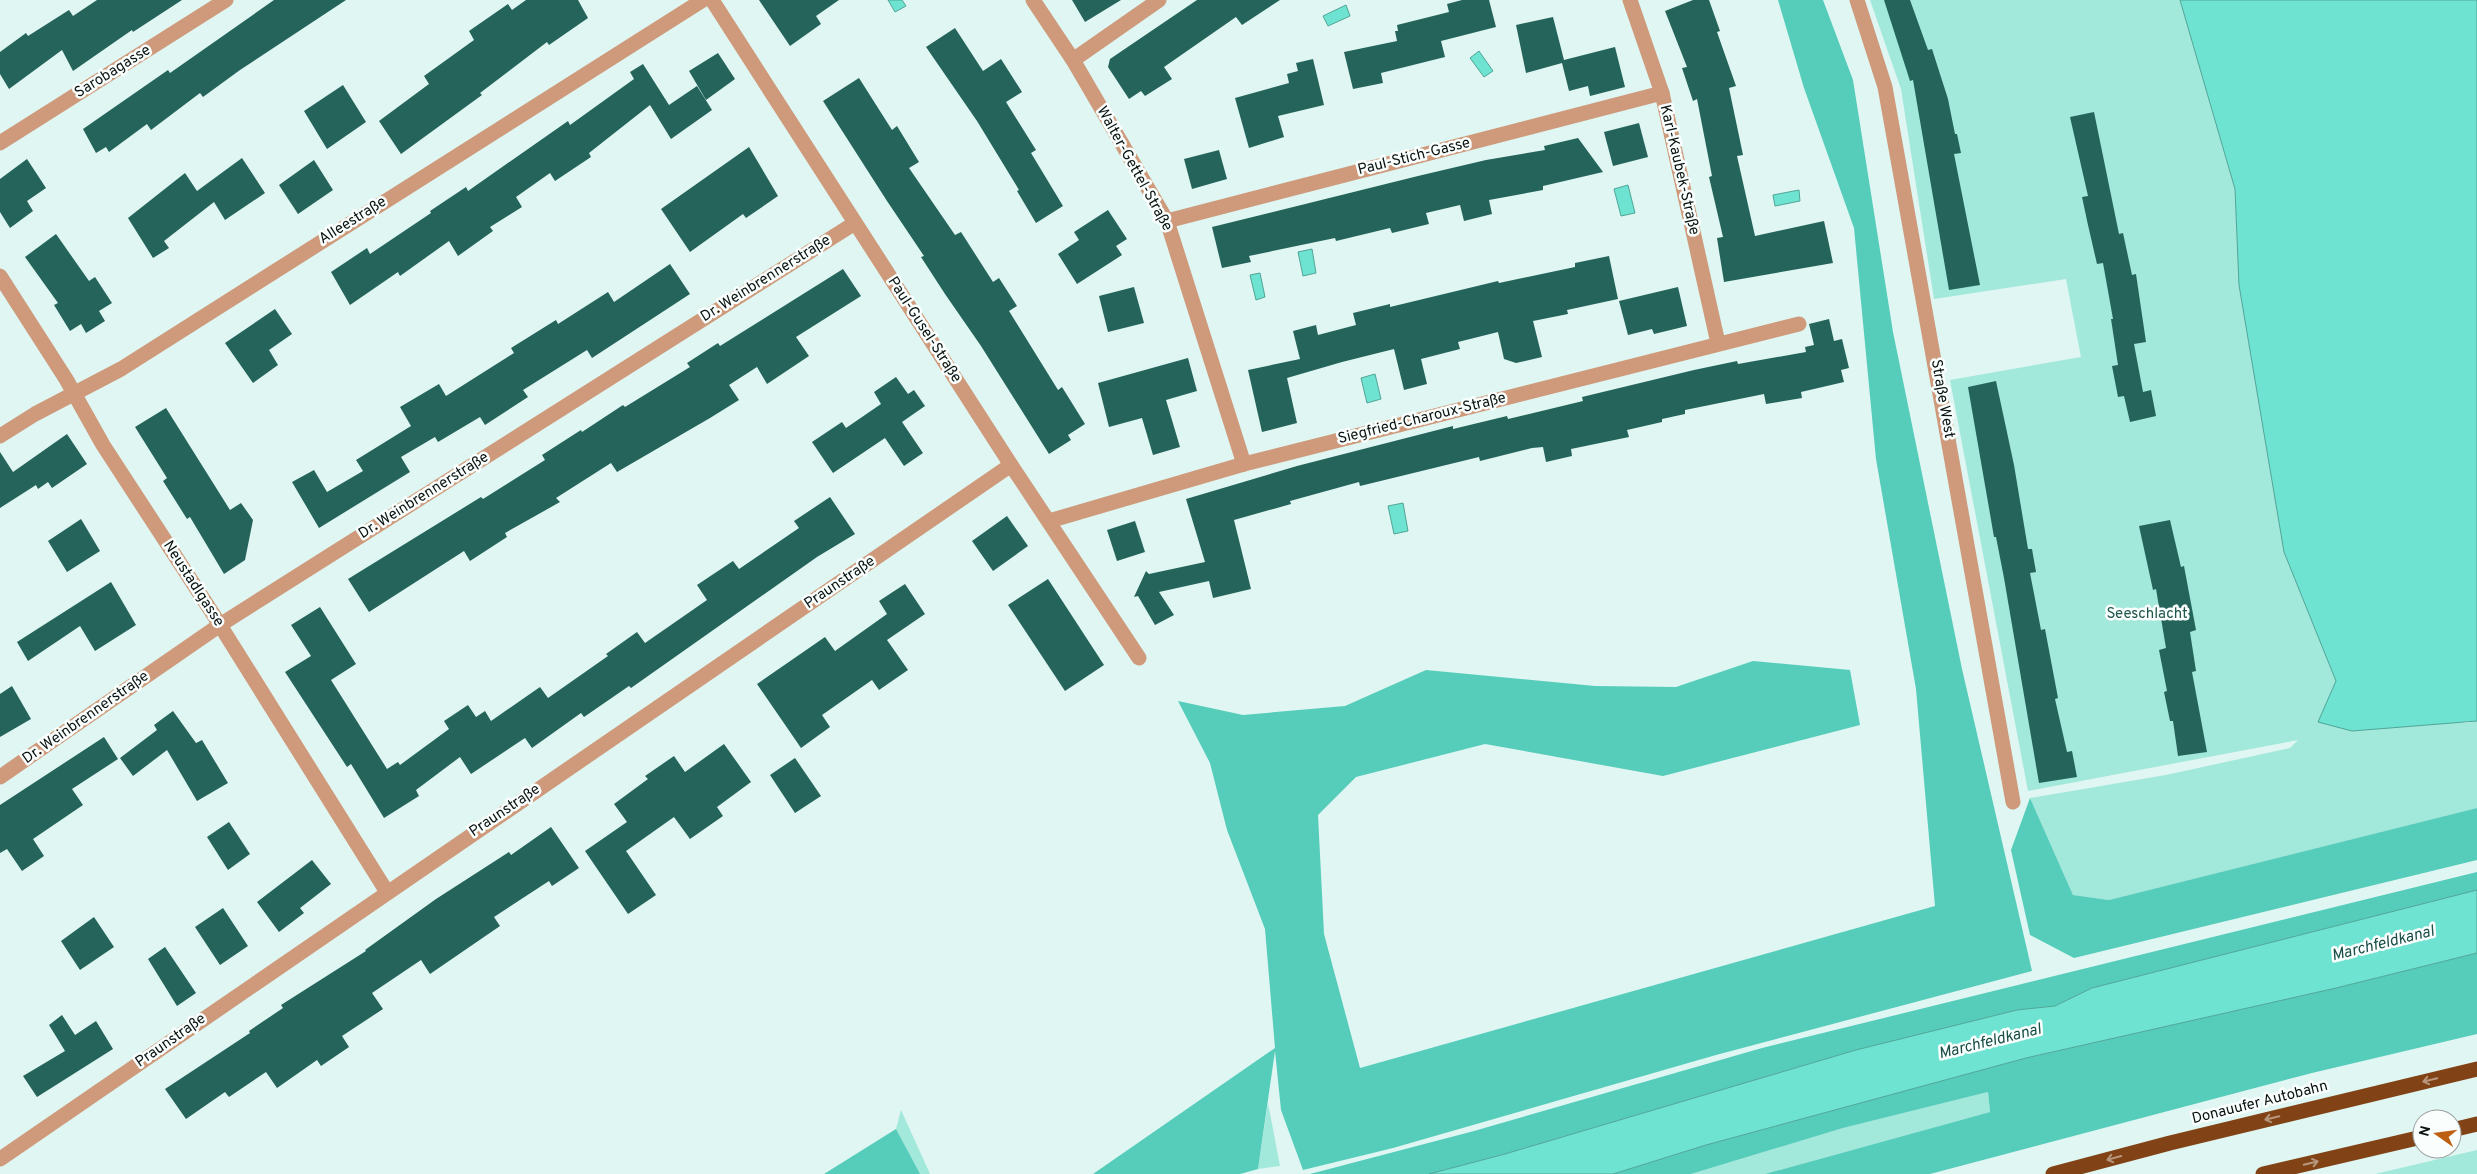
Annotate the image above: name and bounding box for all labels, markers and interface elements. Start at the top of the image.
street label: Sarobagasse [71,41,155,103]
street label: Walter-Gettel-Straße [1092,103,1176,235]
street label: Karl-Kaubek-Straße [1655,103,1703,237]
street label: Paul-Stich-Gasse [1356,134,1472,180]
street label: Alleestraße [316,193,390,249]
street label: Dr. Weinbrennerstraße [697,231,835,327]
street label: Paul-Gusel-Straße [883,273,965,387]
street label: Straße West [1926,358,1958,440]
street label: Siegfried-Charoux-Straße [1336,389,1508,449]
street label: Dr. Weinbrennerstraße [355,448,493,544]
street label: Neustadlgasse [158,538,228,630]
street label: Praunstraße [801,552,879,614]
park label: Seeschlacht [2106,605,2188,624]
street label: Dr. Weinbrennerstraße [19,667,153,769]
street label: Praunstraße [466,780,544,842]
water label: Marchfeldkanal [2330,921,2437,966]
street label: Praunstraße [132,1010,210,1072]
water label: Marchfeldkanal [1937,1019,2044,1064]
one-way arrow [2422,1076,2438,1085]
street label: Donauufer Autobahn [2190,1077,2330,1129]
north arrow [2412,1109,2462,1159]
one-way arrow [2264,1114,2280,1123]
text: N [2416,1124,2435,1138]
one-way arrow [2106,1153,2122,1163]
one-way arrow [2302,1158,2318,1167]

